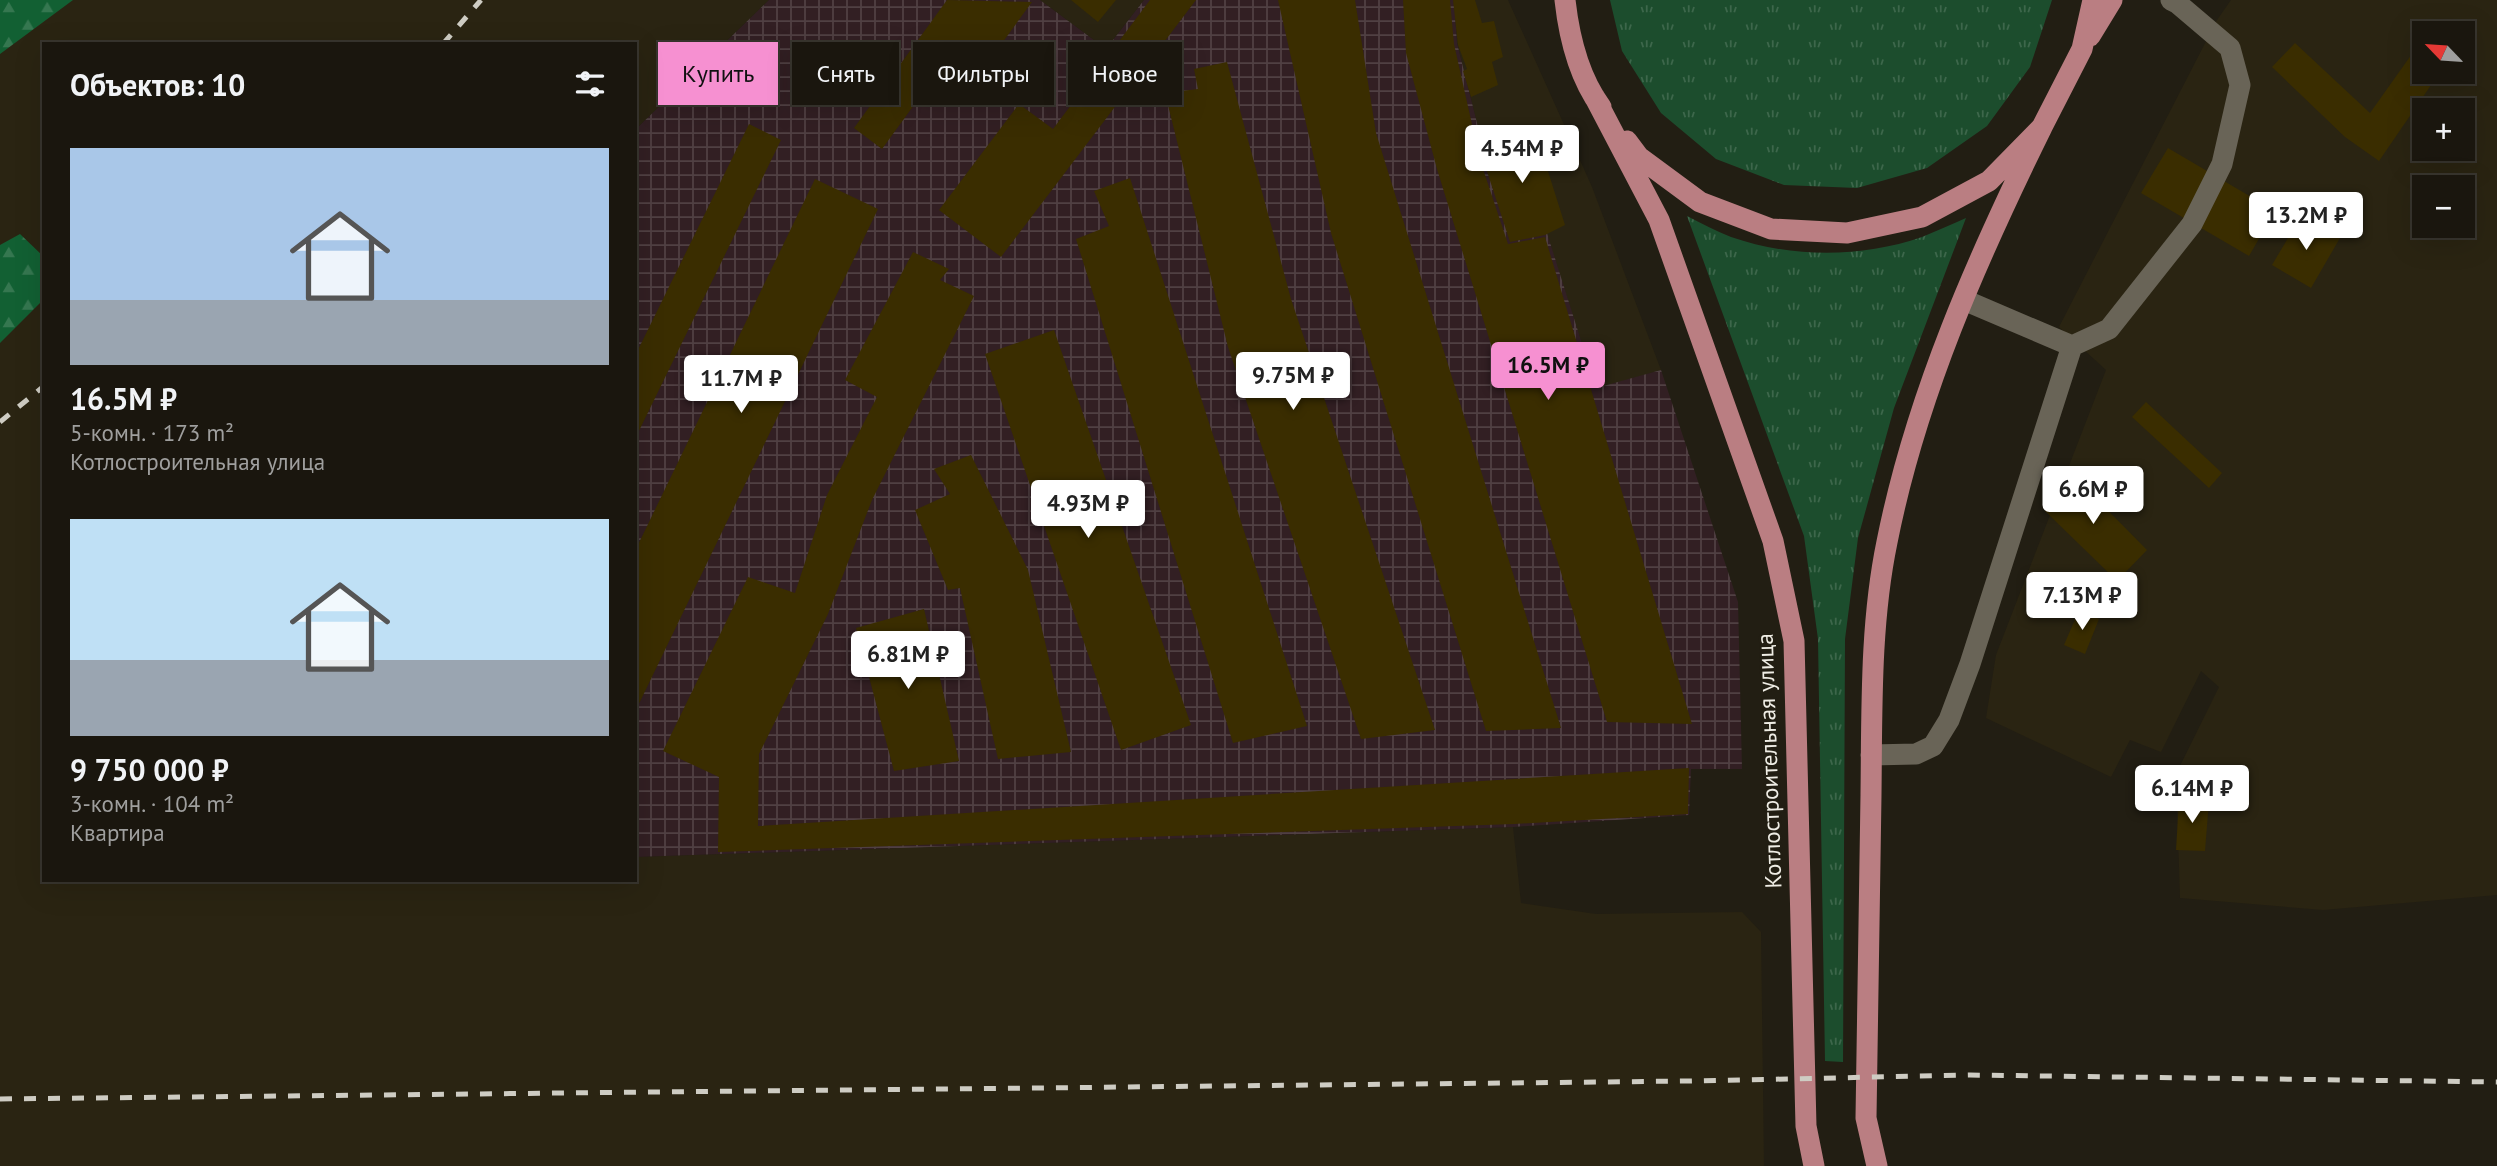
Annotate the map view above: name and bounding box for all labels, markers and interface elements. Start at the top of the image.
north arrow [2412,21,2474,84]
map controls [2412,21,2475,238]
chip: Купить [658,42,778,105]
chip: Снять [792,42,899,105]
chip: Фильтры [913,42,1054,105]
chip: Новое [1068,42,1182,105]
text: Объектов: 10 [70,65,245,104]
icon: filters [571,65,609,103]
button: + [2412,98,2475,161]
pin: 4.54M ₽ [1457,125,1587,185]
text: 4.54M ₽ [1481,133,1563,162]
button: − [2412,175,2475,238]
pin: 13.2M ₽ [2241,192,2371,252]
icon: home [277,193,403,319]
text: 13.2M ₽ [2265,200,2347,229]
pin: 16.5M ₽ [1483,342,1613,402]
text: 16.5M ₽ [1507,350,1589,379]
pin: 9.75M ₽ [1228,352,1358,412]
pin: 11.7M ₽ [676,356,806,415]
text: 9.75M ₽ [1252,360,1334,389]
text: 11.7M ₽ [700,363,782,392]
text: 16.5M ₽ [70,379,177,418]
text: 5-комн. · 173 m² [70,418,234,447]
text: Котлостроительная улица [70,447,325,476]
pin: 6.6M ₽ [2036,466,2150,526]
text: 6.6M ₽ [2058,474,2128,503]
pin: 4.93M ₽ [1023,480,1153,540]
text: 4.93M ₽ [1047,488,1129,517]
icon: home [277,564,403,690]
pin: 7.13M ₽ [2017,572,2147,632]
text: 7.13M ₽ [2042,580,2122,609]
pin: 6.81M ₽ [843,632,973,691]
street label: Котлостроительная улица [1750,633,1787,889]
text: 6.81M ₽ [867,639,949,668]
text: 9 750 000 ₽ [70,750,229,789]
pin: 6.14M ₽ [2127,766,2257,825]
text: 6.14M ₽ [2151,773,2233,802]
text: 3-комн. · 104 m² [70,789,234,818]
text: Квартира [70,818,165,847]

